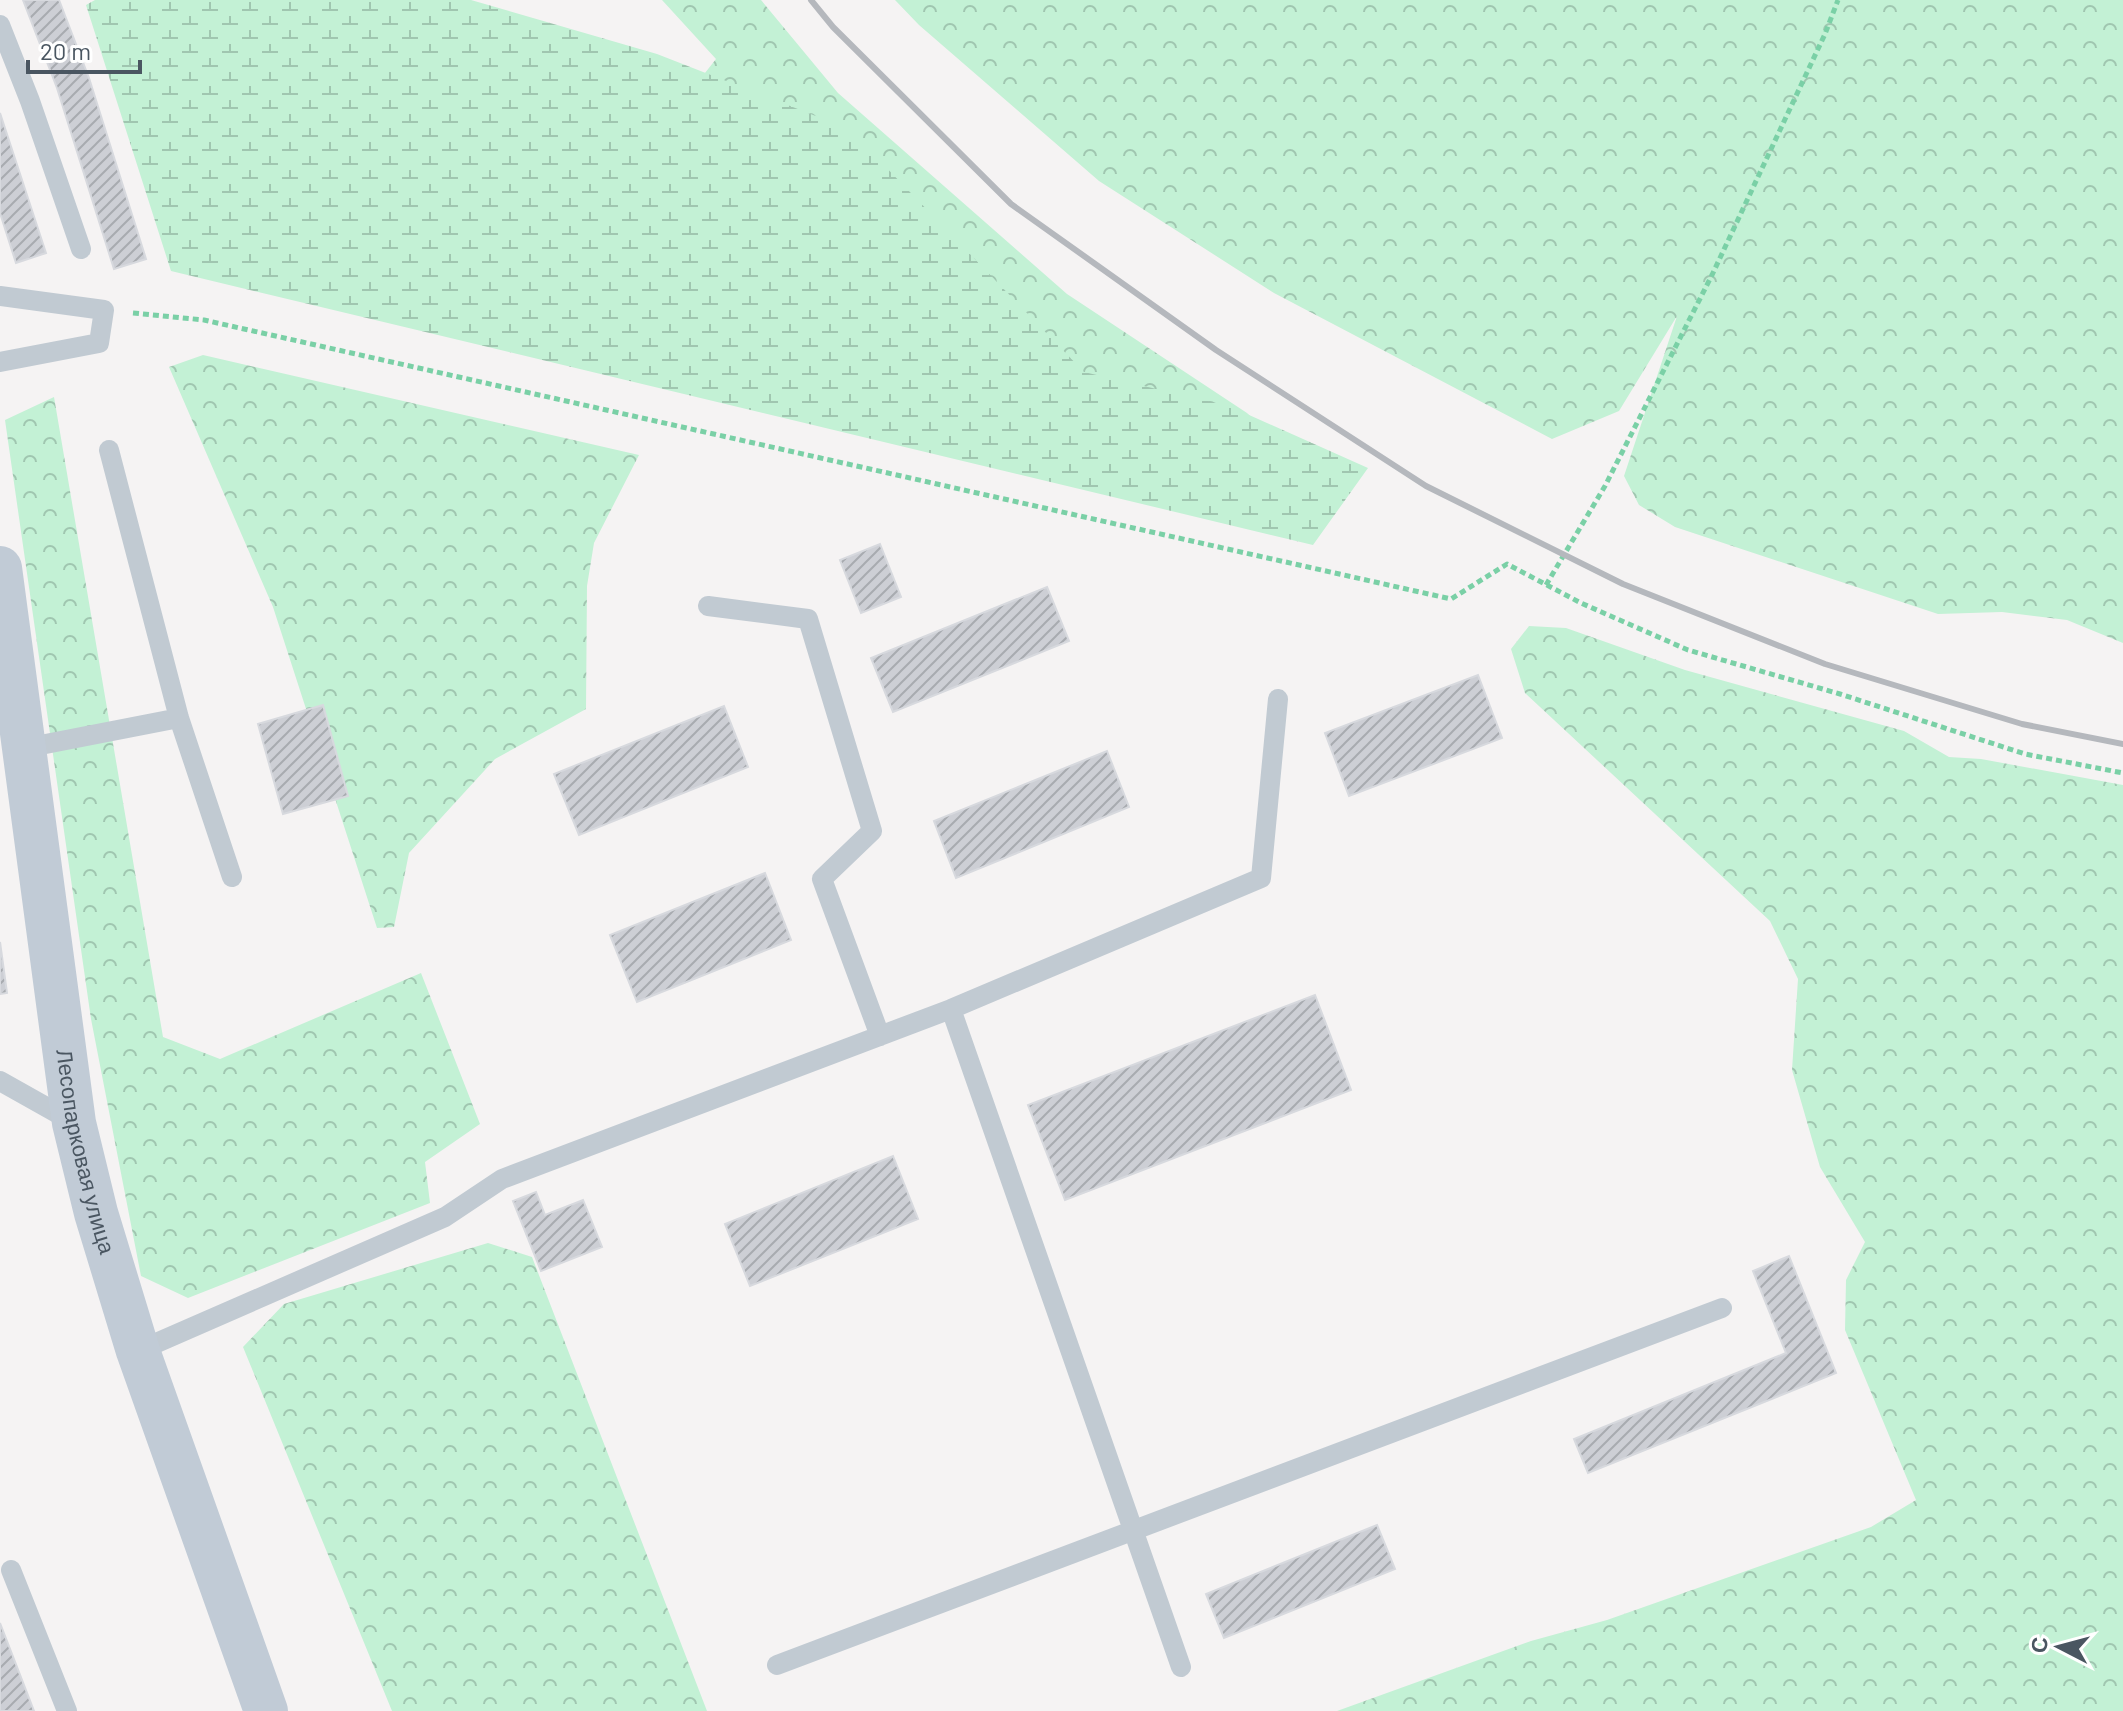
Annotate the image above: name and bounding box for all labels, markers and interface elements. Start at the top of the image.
scale bar [28,24,140,74]
text: 20 m [40,36,91,65]
street label: Лесопарковая улица [52,1047,122,1257]
north arrow [2019,1607,2099,1687]
text: С [2024,1635,2052,1654]

